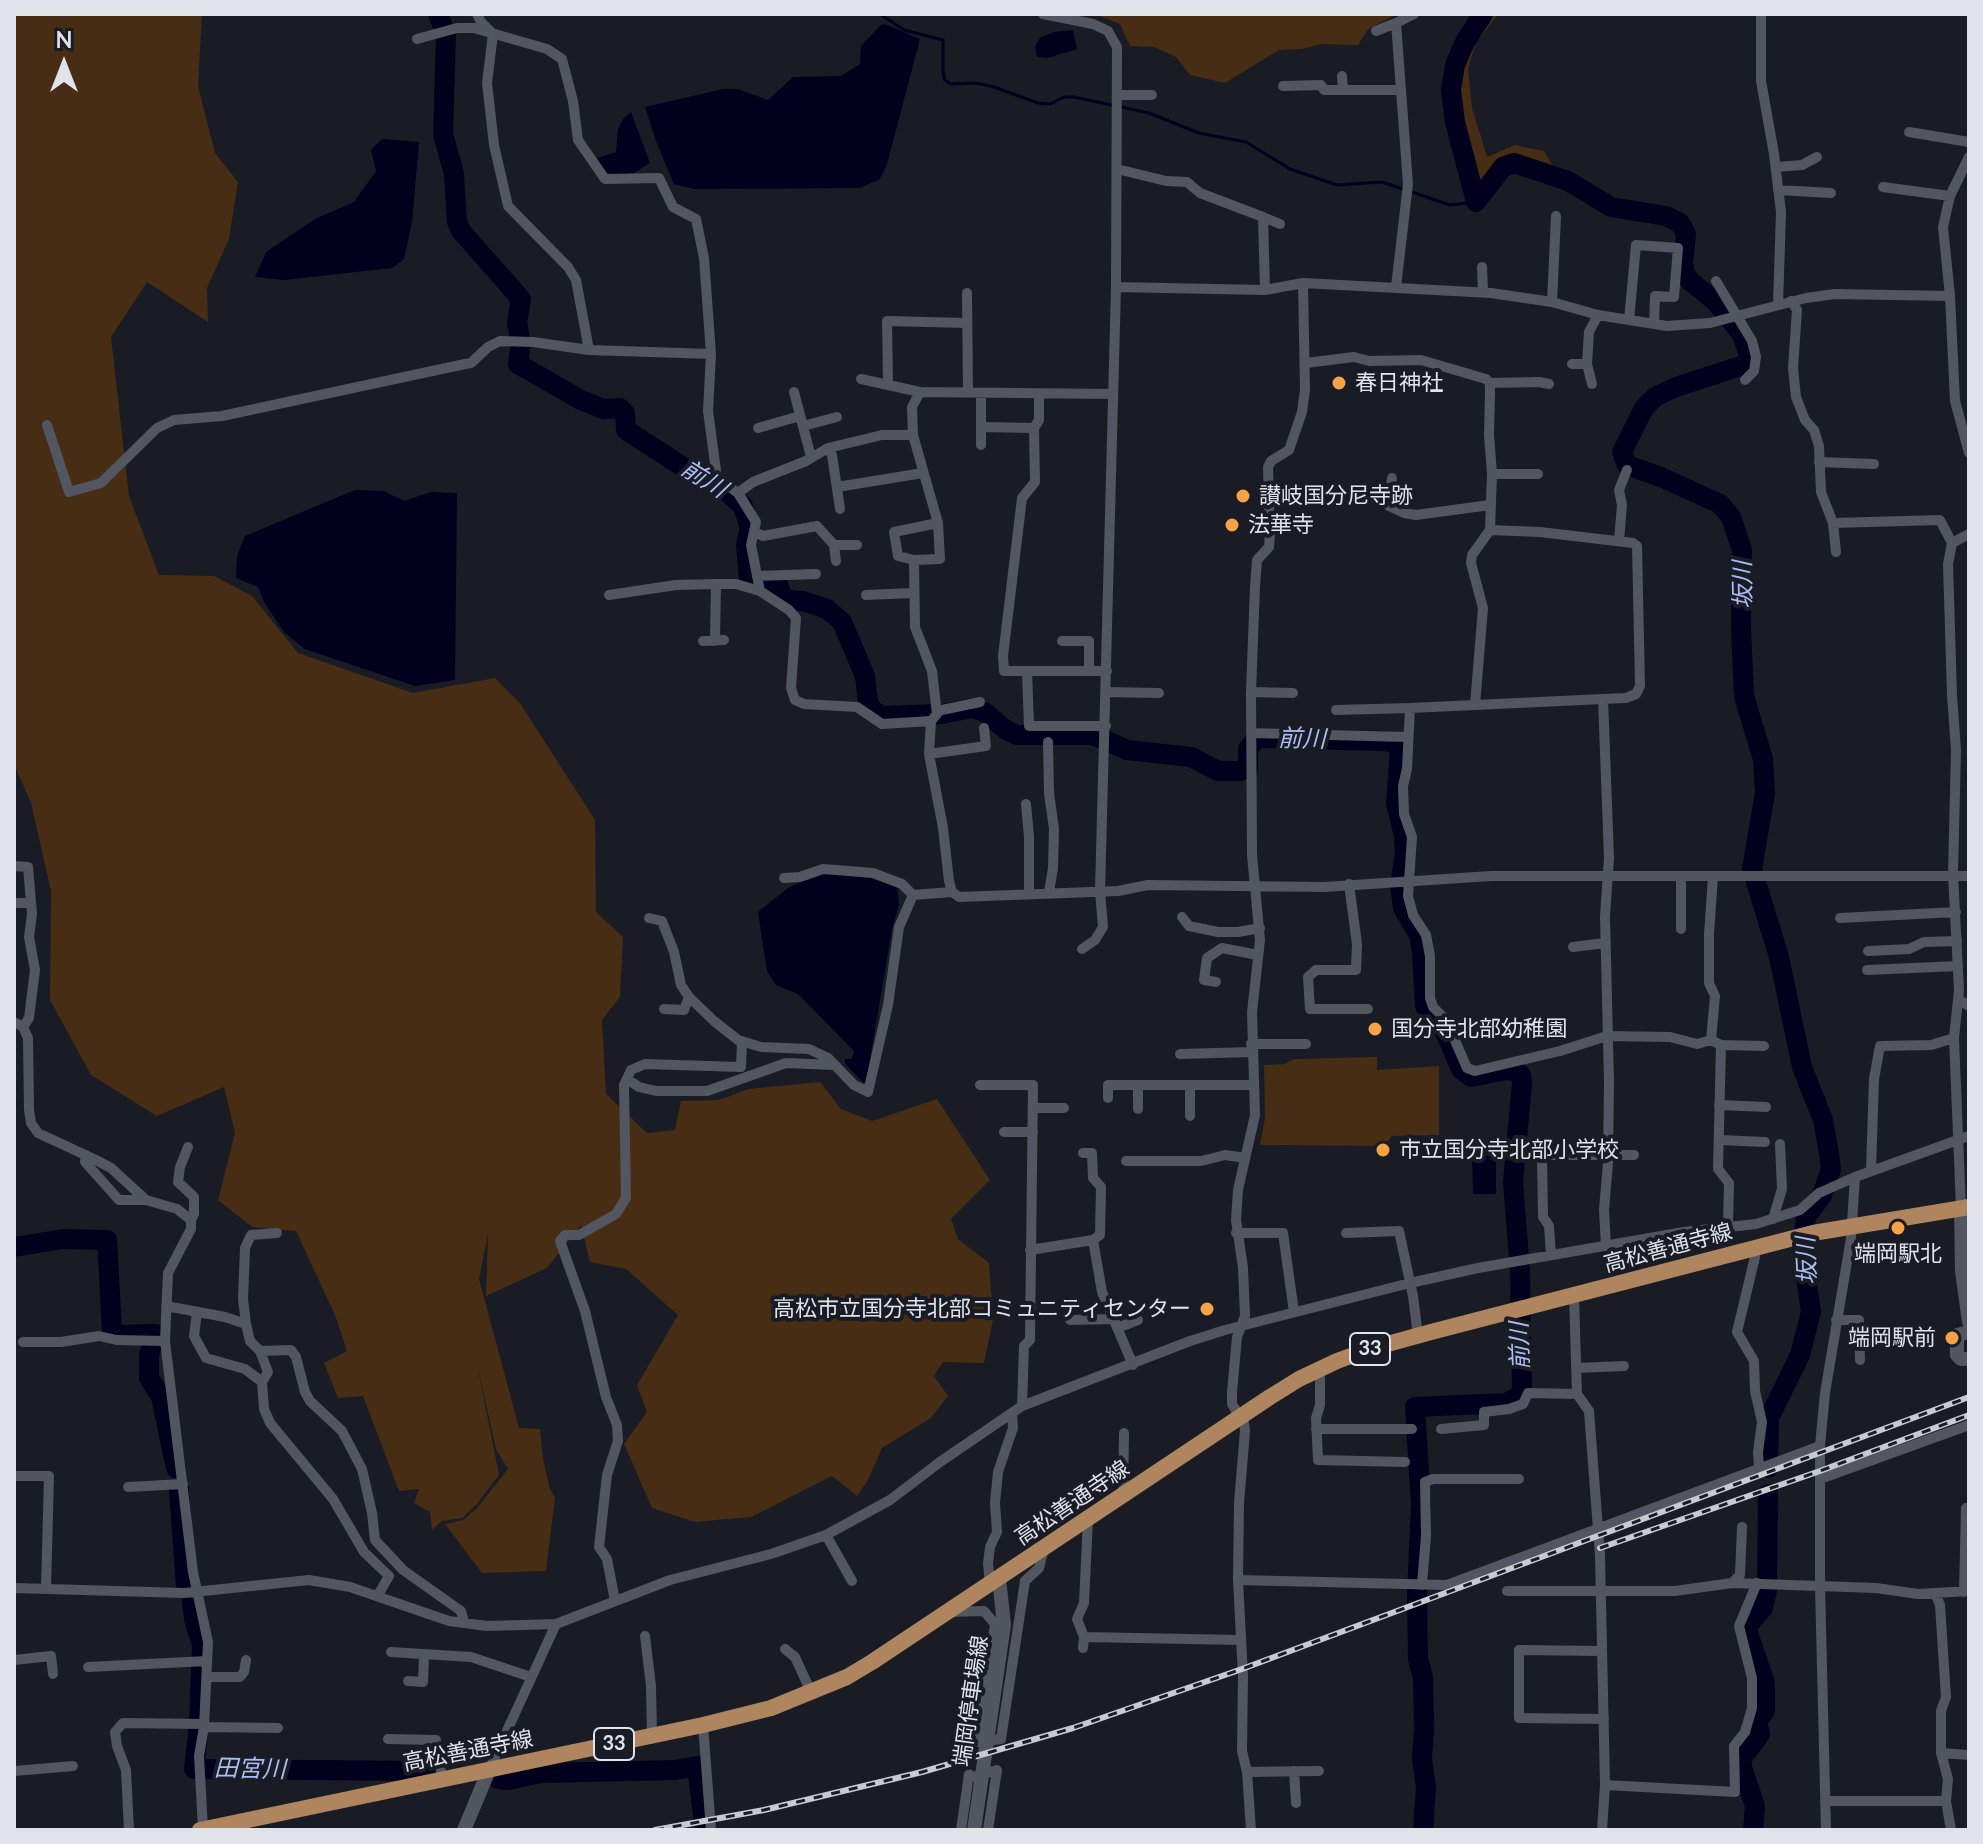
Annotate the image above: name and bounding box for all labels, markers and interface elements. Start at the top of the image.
north arrow [24,24,104,104]
text: N [56,26,72,53]
place label: 春日神社 [1355,370,1443,396]
marker: 春日神社 [1330,374,1348,392]
water label: 前川 [676,454,732,504]
place label: 讃岐国分尼寺跡 [1259,483,1413,509]
marker: 讃岐国分尼寺跡 [1234,487,1252,505]
place label: 法華寺 [1248,512,1314,538]
marker: 法華寺 [1223,516,1241,534]
water label: 坂川 [1728,561,1758,609]
water label: 前川 [1278,724,1326,754]
place label: 国分寺北部幼稚園 [1391,1016,1567,1042]
marker: 国分寺北部幼稚園 [1366,1020,1384,1038]
place label: 市立国分寺北部小学校 [1399,1137,1619,1163]
marker: 市立国分寺北部小学校 [1374,1141,1392,1159]
street label: 高松善通寺線 [1601,1218,1735,1278]
marker: 端岡駅北 [1889,1219,1907,1237]
water label: 坂川 [1791,1236,1823,1286]
place label: 端岡駅北 [1854,1241,1942,1267]
place label: 高松市立国分寺北部コミュニティセンター [773,1296,1191,1322]
marker: 高松市立国分寺北部コミュニティセンター [1198,1300,1216,1318]
water label: 前川 [1505,1322,1535,1370]
place label: 端岡駅前 [1848,1325,1936,1351]
marker: 端岡駅前 [1943,1329,1961,1347]
road number: 33 [1350,1333,1390,1365]
street label: 高松善通寺線 [1010,1455,1134,1551]
street label: 端岡停車場線 [949,1634,993,1768]
street label: 高松善通寺線 [401,1725,535,1777]
road number: 33 [594,1728,634,1760]
water label: 田宮川 [214,1754,286,1784]

